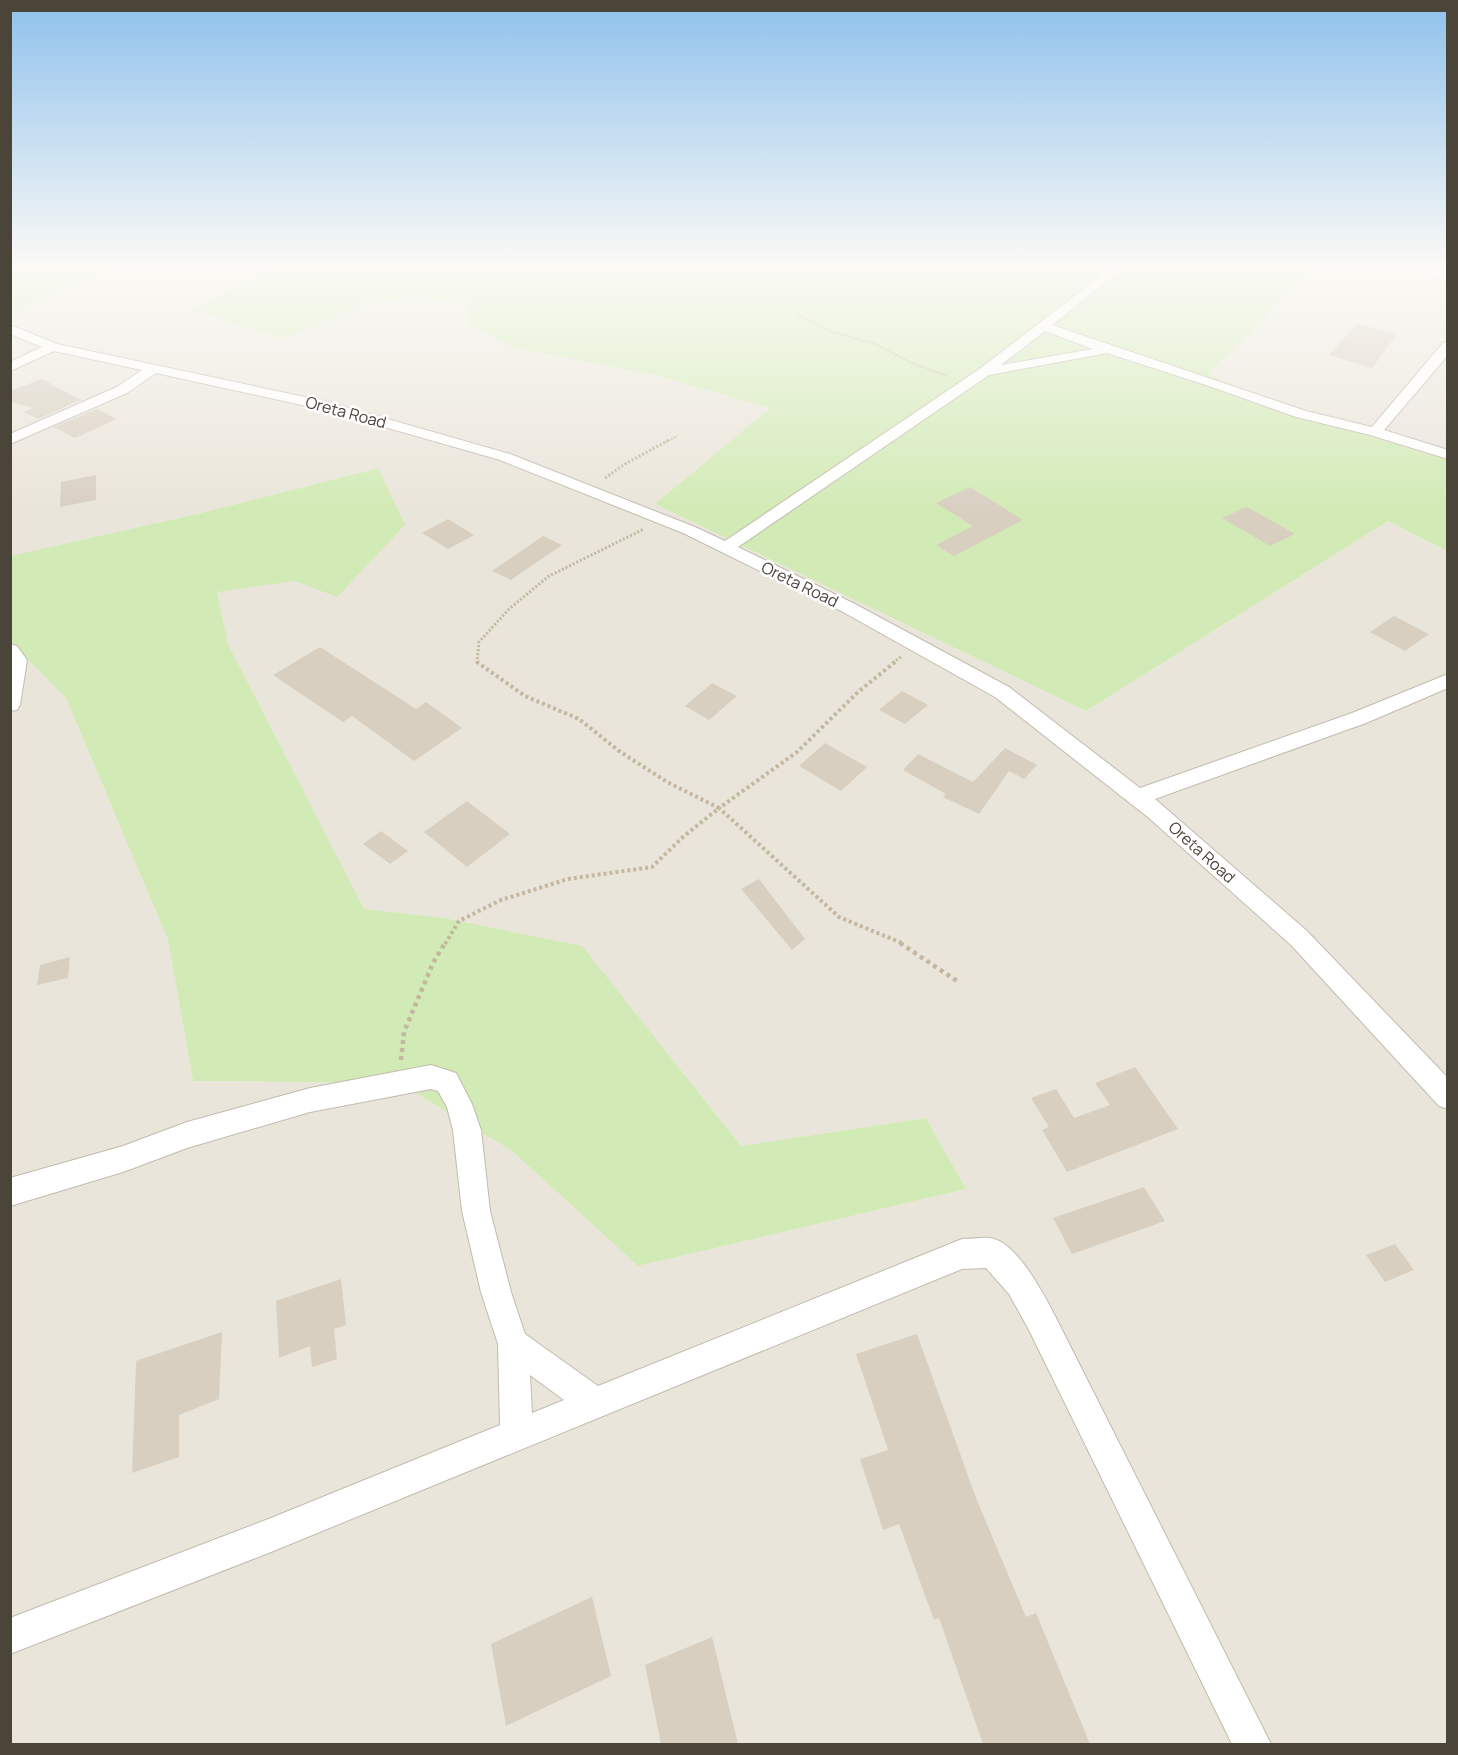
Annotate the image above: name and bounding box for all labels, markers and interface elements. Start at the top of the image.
street label: Oreta Road [303,391,389,433]
street label: Oreta Road [758,556,842,612]
street label: Oreta Road [1164,816,1240,888]

